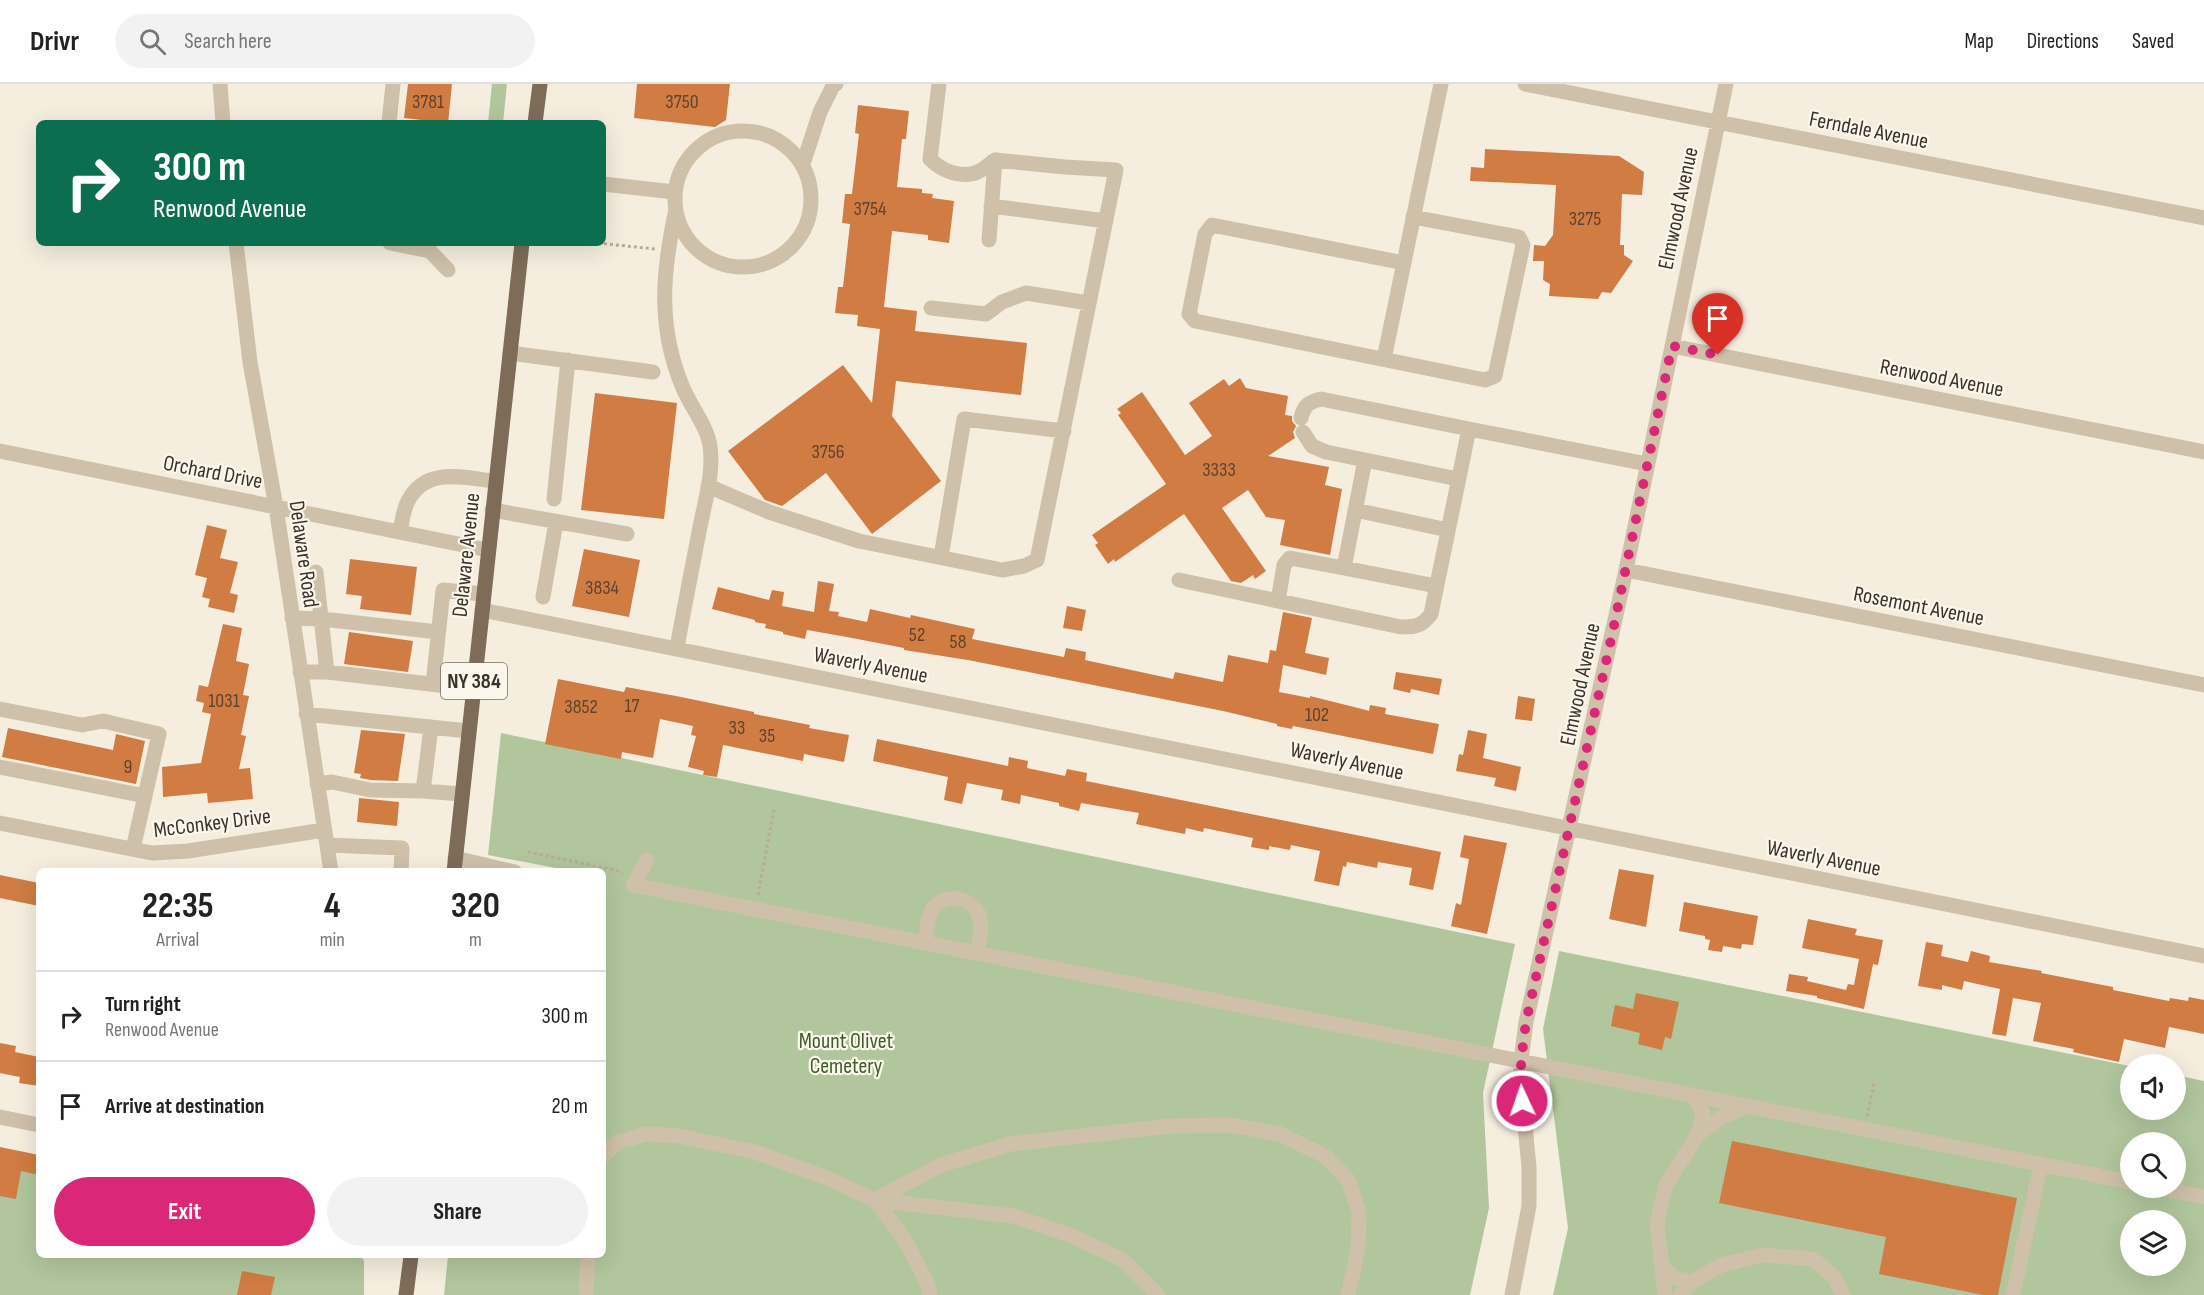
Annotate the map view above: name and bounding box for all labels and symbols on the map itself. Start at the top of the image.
house number: 3781 [412,90,444,114]
house number: 3750 [665,90,699,114]
street label: Ferndale Avenue [1807,106,1930,155]
street label: Elmwood Avenue [1652,145,1705,272]
house number: 3754 [854,197,886,221]
house number: 3275 [1569,207,1601,231]
pin [1692,293,1743,355]
street label: Renwood Avenue [1878,353,2006,404]
house number: 3756 [811,440,845,464]
street label: Orchard Drive [161,450,265,495]
house number: 3333 [1202,458,1236,482]
street label: Delaware Avenue [447,492,486,619]
street label: Delaware Road [283,499,324,609]
house number: 3834 [585,576,619,600]
street label: Rosemont Avenue [1851,581,1986,632]
street label: Elmwood Avenue [1554,621,1607,748]
house number: 52 [909,623,925,647]
house number: 58 [950,630,966,654]
street label: Waverly Avenue [811,641,930,690]
road number: NY 384 [441,663,507,699]
house number: 1031 [208,689,240,713]
house number: 17 [625,694,639,718]
house number: 3852 [564,695,598,719]
house number: 102 [1305,703,1329,727]
house number: 33 [729,716,745,740]
house number: 35 [759,724,775,748]
street label: Waverly Avenue [1287,736,1406,787]
house number: 9 [124,755,132,779]
street label: McConkey Drive [152,803,272,844]
street label: Waverly Avenue [1764,834,1883,883]
park label: Mount Olivet Cemetery [799,1028,894,1080]
position arrow [1490,1069,1554,1133]

